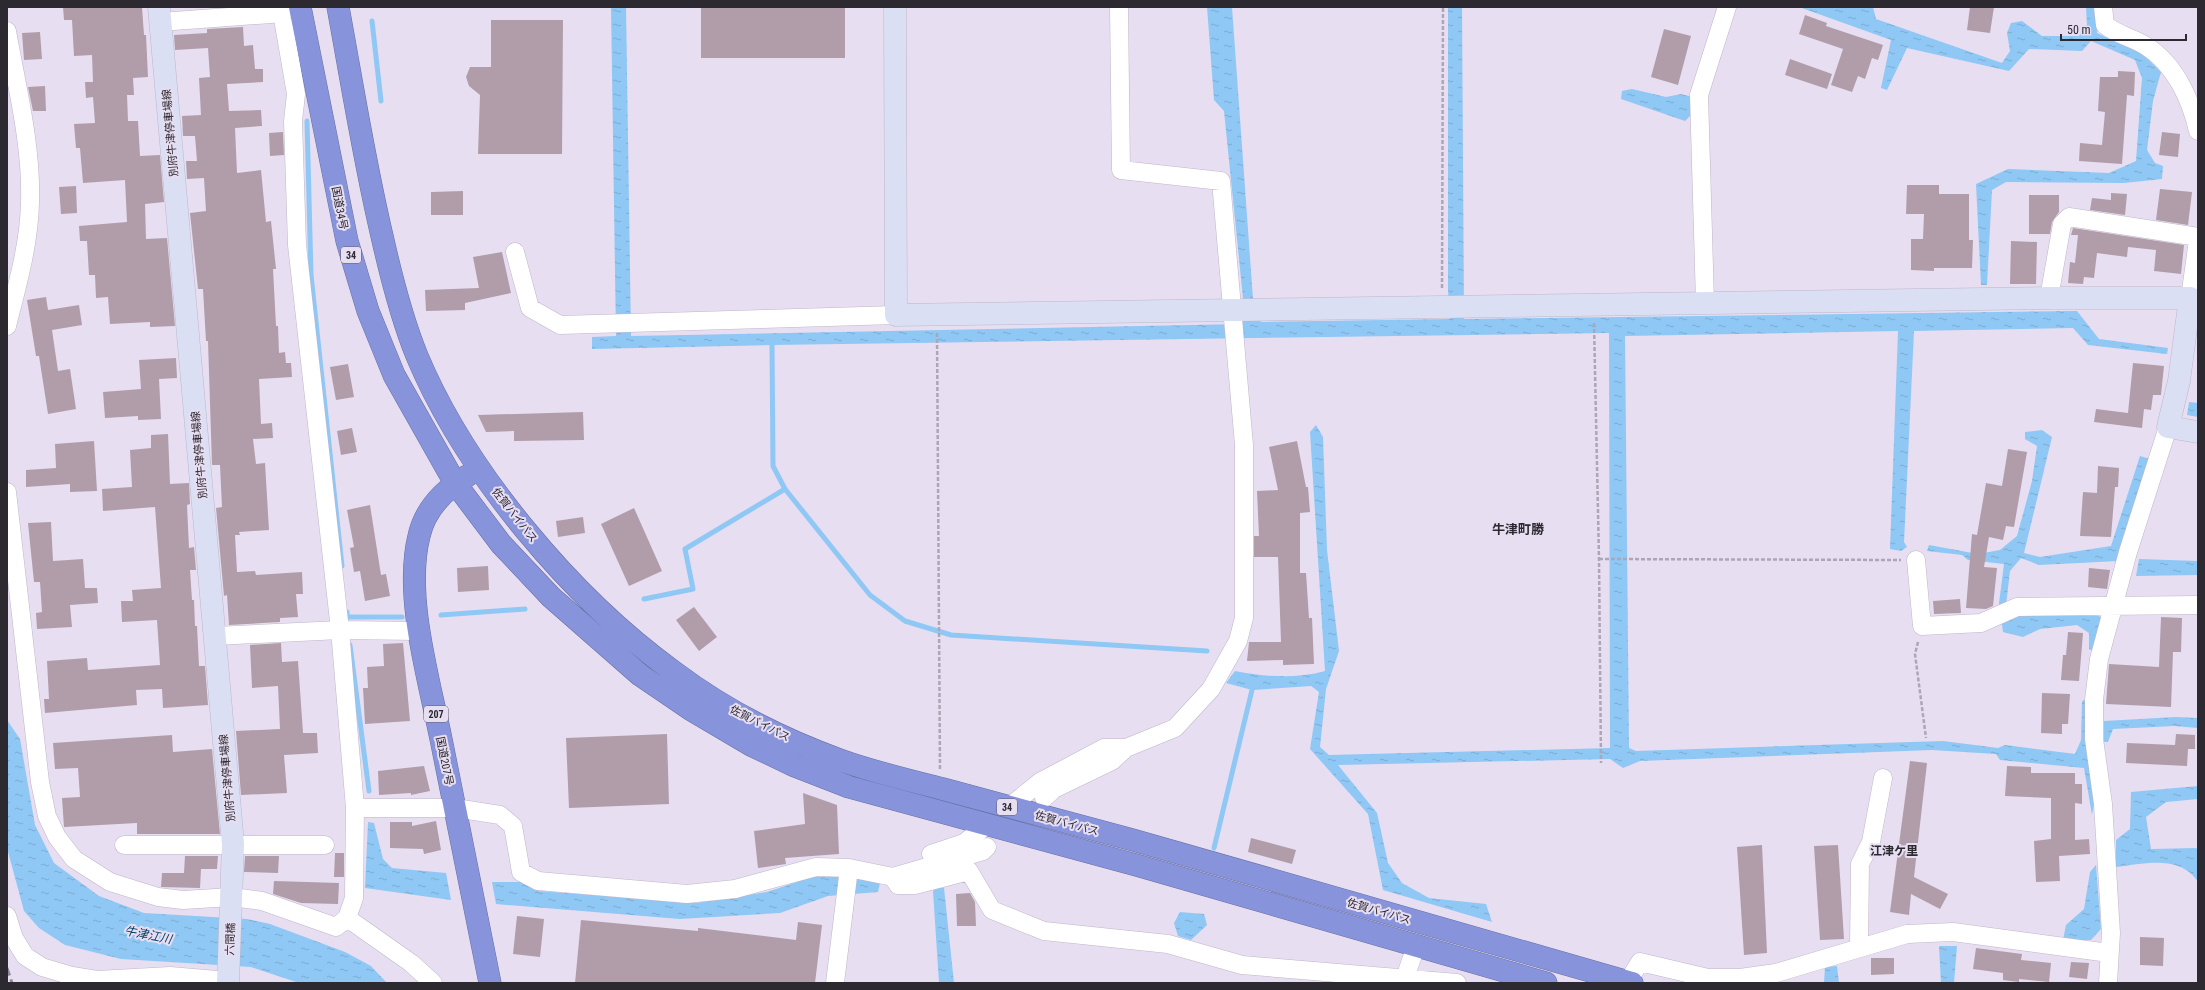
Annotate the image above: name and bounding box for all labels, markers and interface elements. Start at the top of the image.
scale bar [2061,16,2186,42]
text: 50 m [2067,23,2091,37]
street label: 別府牛津停車場線 [160,89,181,177]
street label: 国道34号 [329,185,350,231]
road number: 34 [341,247,361,263]
street label: 別府牛津停車場線 [189,411,210,499]
street label: 佐賀バイパス [489,485,540,545]
district label: 牛津町勝 [1492,522,1544,537]
street label: 佐賀バイパス [728,703,792,744]
road number: 207 [424,706,448,722]
street label: 別府牛津停車場線 [217,734,238,822]
street label: 国道207号 [433,736,456,787]
road number: 34 [997,799,1017,815]
street label: 佐賀バイパス [1033,809,1100,838]
district label: 江津ケ里 [1870,844,1918,858]
street label: 佐賀バイパス [1345,896,1412,927]
street label: 六間橋 [223,922,238,956]
water label: 牛津江川 [123,924,175,947]

